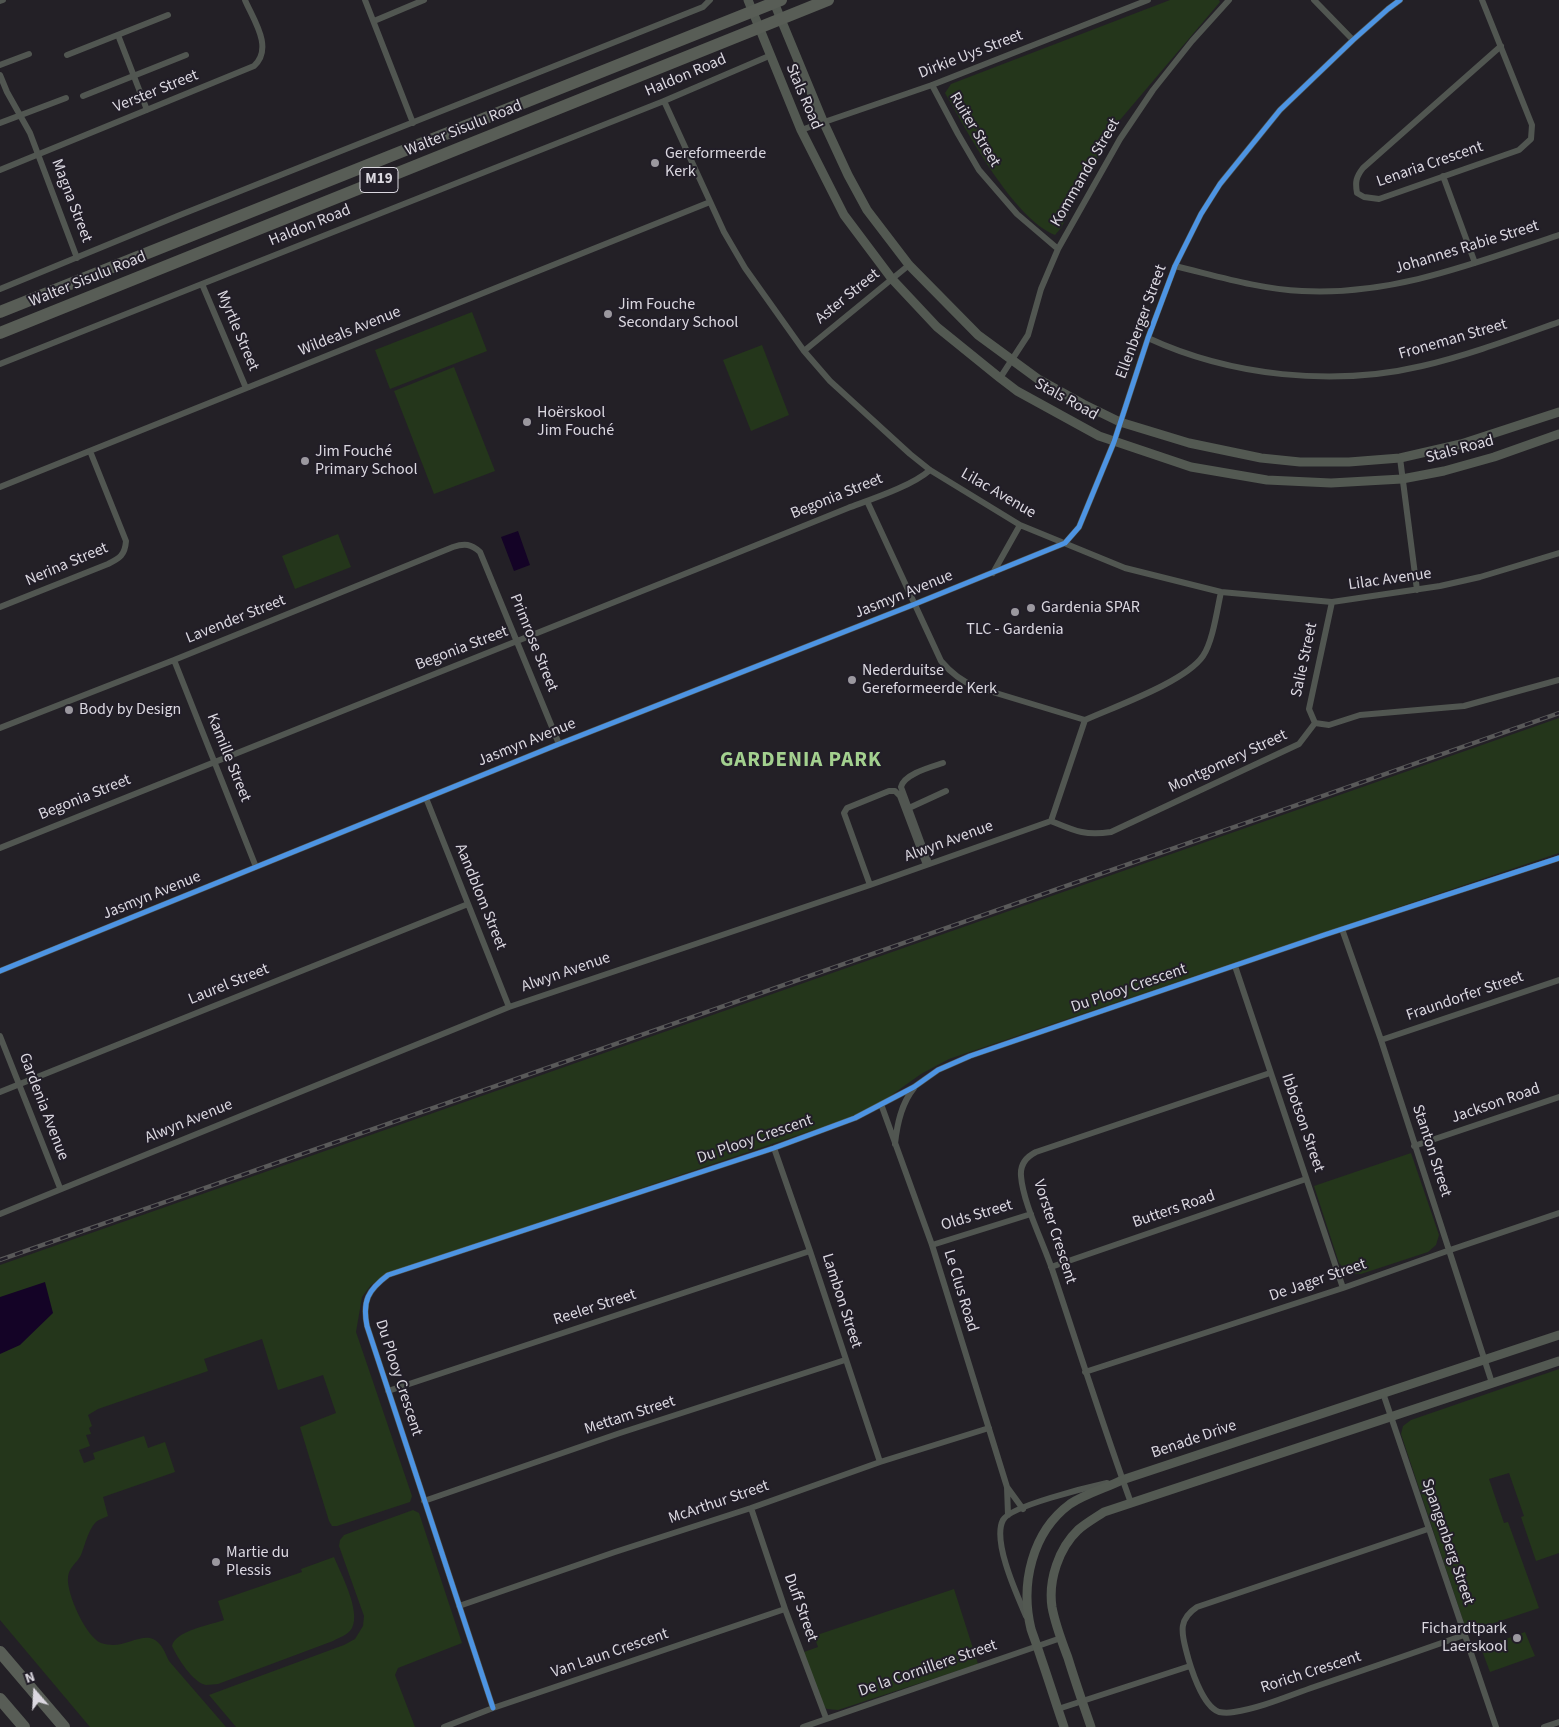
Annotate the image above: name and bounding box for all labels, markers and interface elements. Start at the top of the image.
street label: Dirkie Uys Street [916,26,1026,84]
street label: Haldon Road [642,50,730,102]
street label: Stals Road [781,61,825,133]
street label: Verster Street [111,66,201,118]
street label: Ruiter Street [944,89,1004,171]
street label: Walter Sisulu Road [403,97,525,161]
street label: Kommando Street [1047,115,1125,231]
street label: Lenaria Crescent [1374,138,1486,192]
place label: Gereformeerde Kerk [665,144,766,182]
street label: Magna Street [46,157,96,245]
marker: Gereformeerde Kerk [649,157,661,169]
road number: M19 [360,168,398,192]
street label: Haldon Road [266,201,354,251]
street label: Johannes Rabie Street [1393,217,1541,279]
street label: Walter Sisulu Road [27,248,149,312]
street label: Ellenberger Street [1112,262,1172,382]
street label: Aster Street [812,265,884,329]
street label: Myrtle Street [211,288,263,374]
place label: Jim Fouche Secondary School [618,295,738,333]
street label: Wildeals Avenue [296,303,404,361]
marker: Jim Fouche Secondary School [602,308,614,320]
street label: Froneman Street [1397,315,1509,365]
street label: Stals Road [1031,375,1101,425]
place label: Hoërskool Jim Fouché [537,403,614,441]
marker: Hoërskool Jim Fouché [521,416,533,428]
street label: Stals Road [1424,432,1496,468]
place label: Jim Fouché Primary School [315,442,417,480]
marker: Jim Fouché Primary School [299,455,311,467]
street label: Lilac Avenue [957,465,1039,523]
street label: Begonia Street [788,470,886,524]
street label: Nerina Street [23,539,111,591]
street label: Lilac Avenue [1347,565,1433,595]
street label: Jasmyn Avenue [852,567,956,623]
street label: Lavender Street [183,591,289,649]
street label: Primrose Street [505,591,561,695]
place label: Gardenia SPAR [1041,598,1140,618]
marker: Gardenia SPAR [1025,602,1037,614]
marker: TLC - Gardenia [1009,606,1021,618]
place label: TLC - Gardenia [966,620,1064,640]
street label: Salie Street [1288,621,1322,699]
street label: Begonia Street [413,623,511,675]
place label: Nederduitse Gereformeerde Kerk [862,661,997,699]
marker: Nederduitse Gereformeerde Kerk [846,674,858,686]
place label: Body by Design [79,700,181,720]
marker: Body by Design [63,704,75,716]
street label: Kamille Street [202,711,254,805]
street label: Jasmyn Avenue [475,715,579,771]
street label: Montgomery Street [1166,726,1290,798]
district label: GARDENIA PARK [718,748,884,774]
street label: Begonia Street [36,771,134,825]
street label: Alwyn Avenue [902,817,996,867]
street label: Aandblom Street [450,841,510,953]
street label: Jasmyn Avenue [100,868,204,924]
street label: Alwyn Avenue [519,949,613,997]
street label: Laurel Street [186,960,272,1010]
street label: Du Plooy Crescent [1069,960,1189,1018]
street label: Fraundorfer Street [1404,968,1526,1026]
street label: Gardenia Avenue [14,1051,72,1163]
street label: Ibbotson Street [1276,1071,1328,1175]
street label: Jackson Road [1449,1080,1543,1128]
street label: Alwyn Avenue [142,1096,236,1148]
street label: Stanton Street [1407,1102,1455,1200]
street label: Du Plooy Crescent [695,1111,815,1169]
street label: Vorster Crescent [1028,1177,1080,1287]
street label: Butters Road [1130,1187,1218,1233]
street label: Olds Street [939,1196,1015,1236]
street label: Le Clus Road [938,1248,982,1334]
street label: Lambon Street [817,1251,865,1351]
street label: De Jager Street [1267,1255,1369,1307]
street label: Reeler Street [551,1286,639,1330]
street label: Du Plooy Crescent [370,1317,426,1439]
street label: Mettam Street [582,1392,678,1440]
street label: Benade Drive [1149,1416,1239,1464]
street label: Spangenberg Street [1416,1476,1478,1608]
street label: McArthur Street [666,1477,772,1529]
place label: Martie du Plessis [226,1543,289,1581]
marker: Martie du Plessis [210,1556,222,1568]
street label: Duff Street [779,1571,821,1645]
place label: Fichardtpark Laerskool [1421,1619,1507,1657]
street label: Van Laun Crescent [549,1625,671,1683]
marker: Fichardtpark Laerskool [1511,1632,1523,1644]
street label: De la Cornillere Street [856,1636,1000,1702]
street label: Rorich Crescent [1258,1648,1364,1698]
north arrow [10,1667,60,1717]
text: N [22,1667,38,1689]

